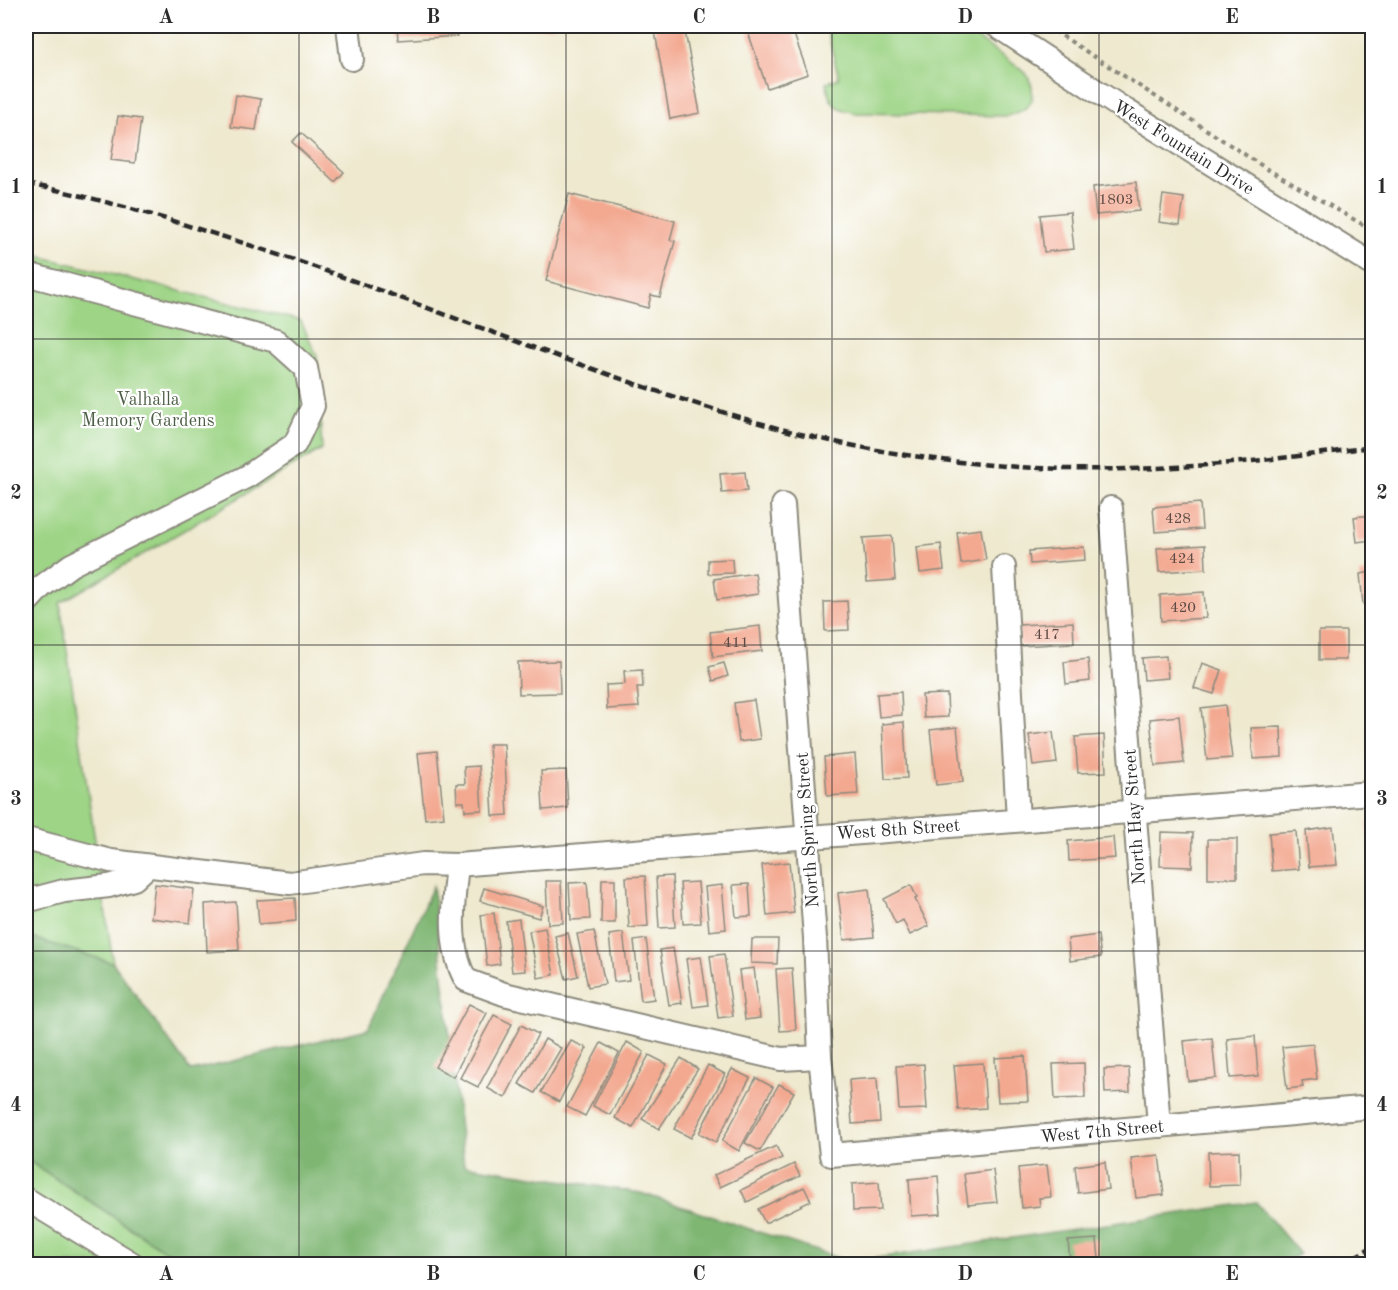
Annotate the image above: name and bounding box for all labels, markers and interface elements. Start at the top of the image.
text: A [158,8,174,28]
text: B [426,8,440,28]
text: C [692,8,706,28]
text: D [957,8,973,28]
text: E [1225,8,1239,28]
street label: West Fountain Drive [1110,97,1257,198]
text: 1 [10,178,22,198]
text: 1 [1376,178,1388,198]
house number: 1803 [1099,193,1133,208]
park label: Valhalla Memory Gardens [82,391,215,430]
text: 2 [10,484,22,504]
text: 2 [1376,484,1388,504]
house number: 428 [1165,512,1191,527]
house number: 424 [1169,552,1195,567]
house number: 420 [1170,601,1196,616]
house number: 417 [1034,628,1060,643]
house number: 411 [723,636,749,651]
street label: North Hay Street [1121,748,1149,886]
street label: North Spring Street [794,751,822,908]
text: 3 [10,790,22,810]
text: 3 [1376,790,1388,810]
street label: West 8th Street [835,817,961,843]
text: 4 [10,1096,22,1116]
text: 4 [1376,1096,1388,1116]
street label: West 7th Street [1039,1118,1165,1146]
text: A [158,1265,174,1285]
text: B [426,1265,440,1285]
text: C [692,1265,706,1285]
text: D [957,1265,973,1285]
text: E [1225,1265,1239,1285]

